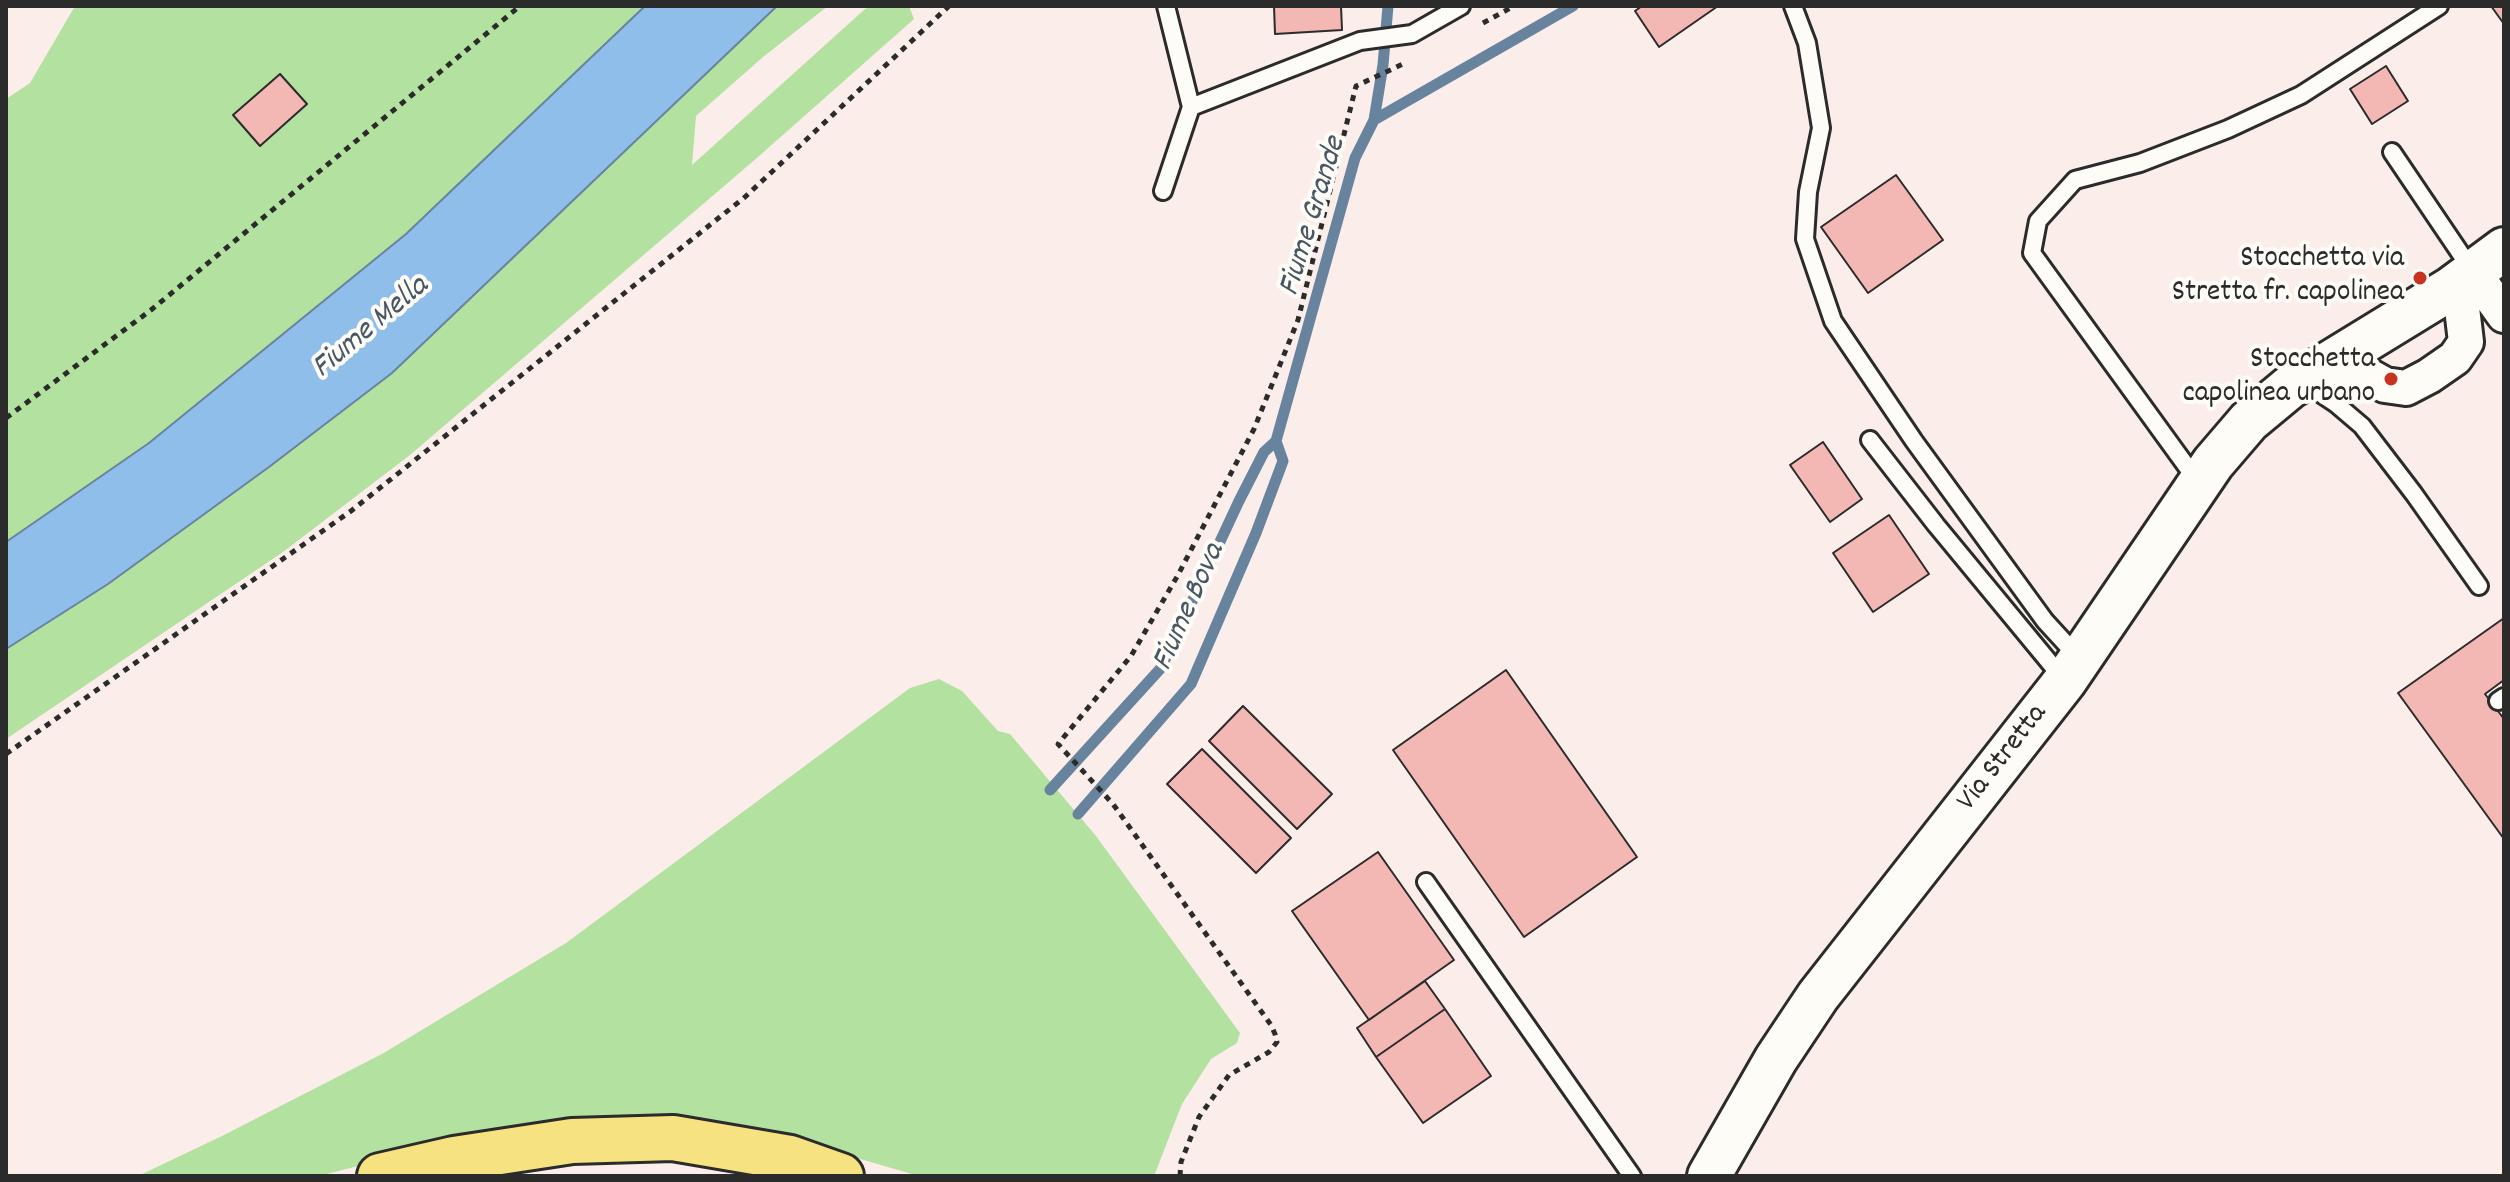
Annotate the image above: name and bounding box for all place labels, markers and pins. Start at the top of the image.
place label: Stocchetta via Stretta fr. capolinea [2172,243,2404,314]
marker: Stocchetta via Stretta fr. capolinea [2411,269,2429,287]
place label: Stocchetta capolinea urbano [2183,344,2375,414]
marker: Stocchetta capolinea urbano [2382,370,2400,388]

